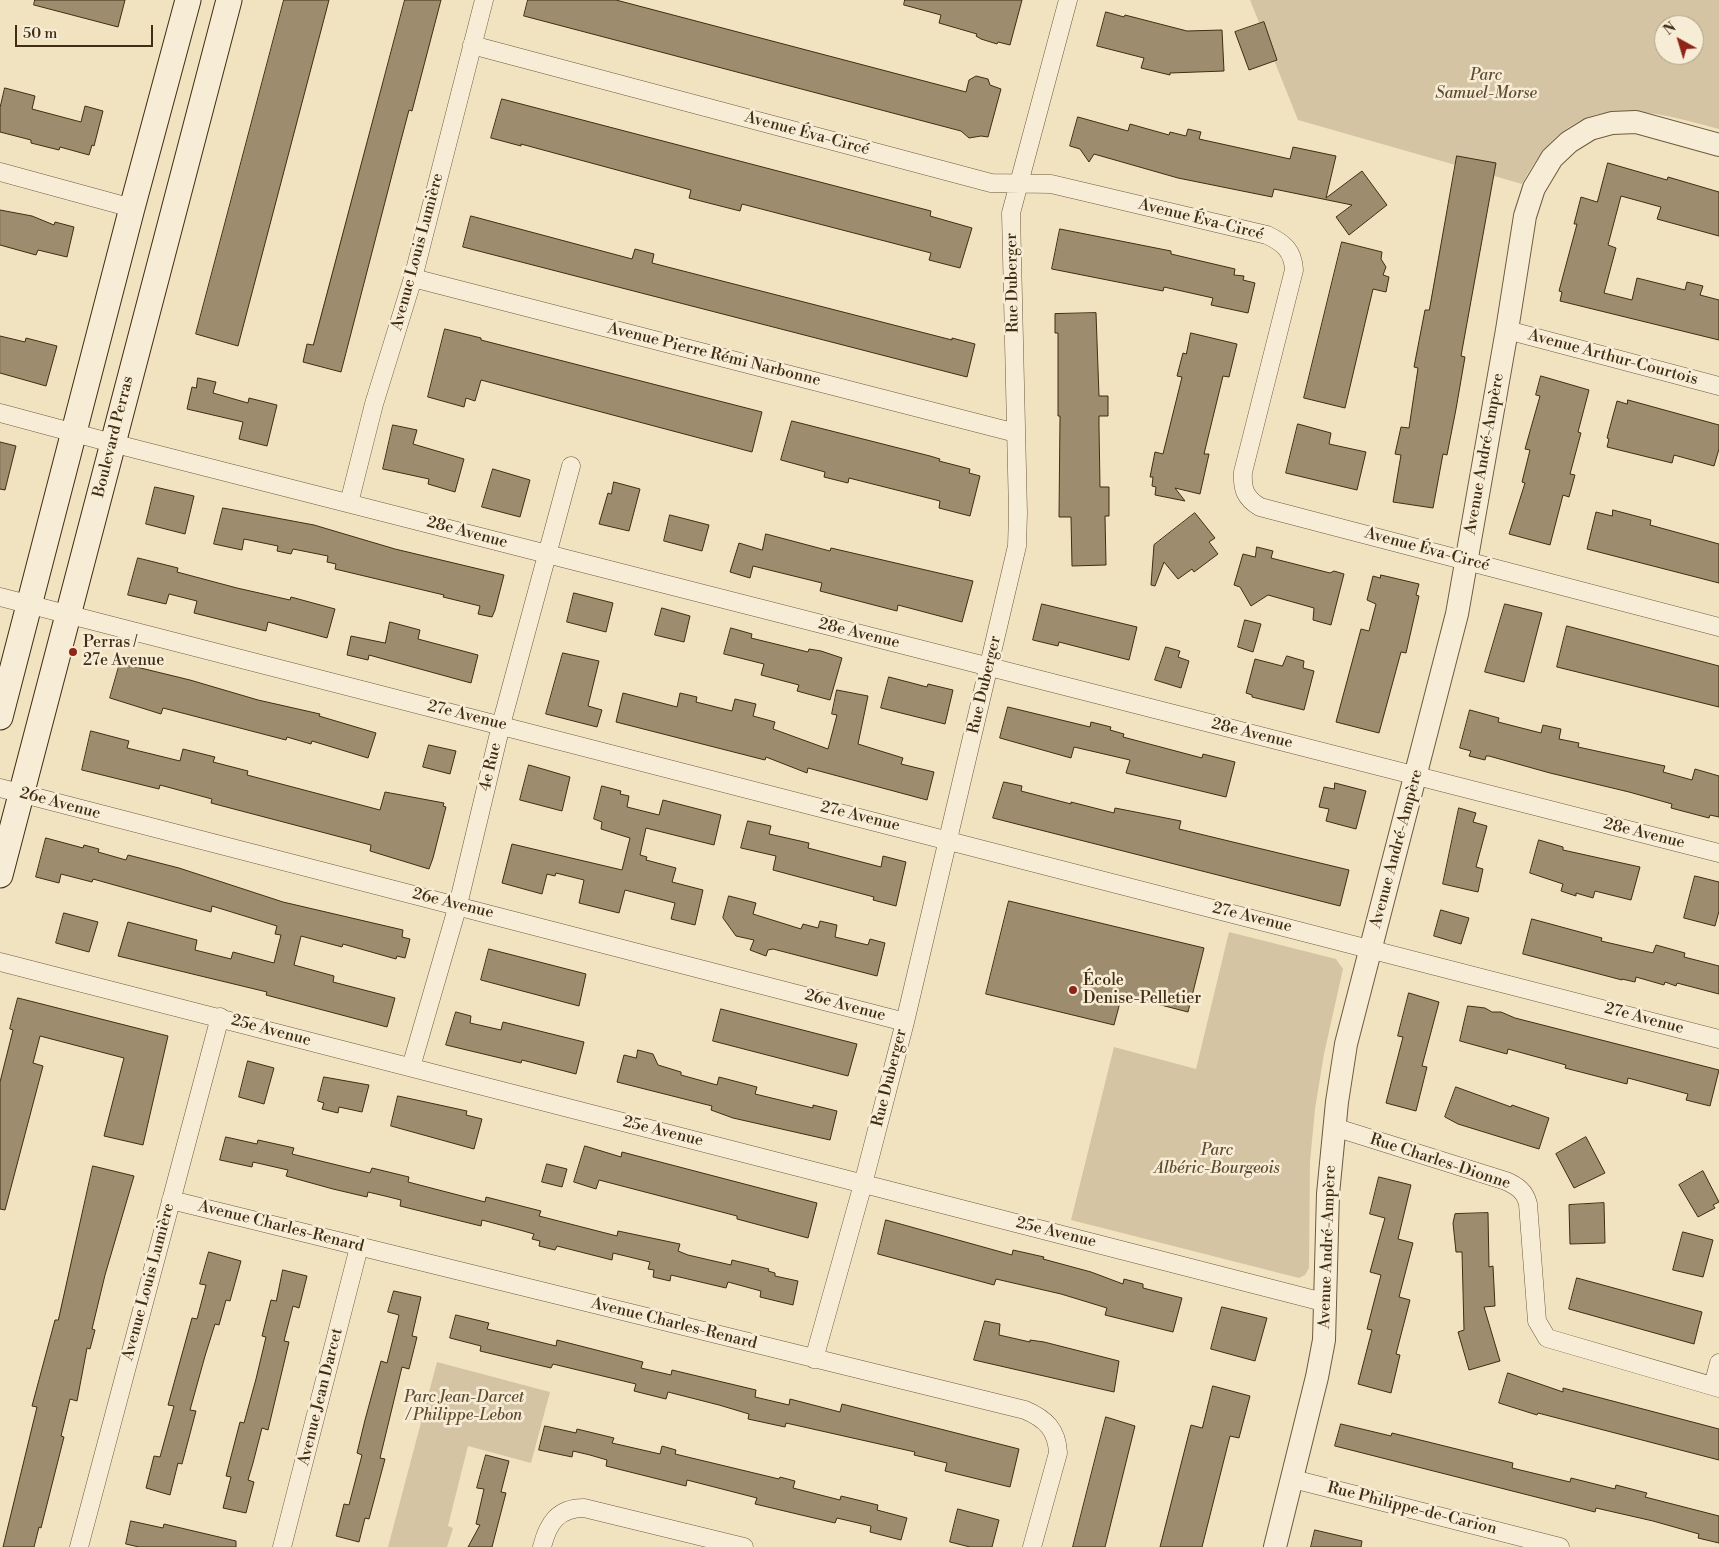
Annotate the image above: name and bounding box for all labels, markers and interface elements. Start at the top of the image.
scale bar [18,15,155,47]
north arrow [1654,15,1704,65]
text: N [1660,19,1680,40]
text: 50 m [23,24,57,43]
park label: Parc Samuel-Morse [1435,66,1537,104]
street label: Avenue Éva-Circé [743,108,871,160]
street label: Avenue Louis Lumière [388,171,448,333]
street label: Avenue Éva-Circé [1136,195,1266,245]
street label: Rue Duberger [1003,233,1023,333]
street label: Avenue Pierre Rémi Narbonne [605,319,823,391]
street label: Avenue Arthur-Courtois [1526,326,1700,390]
street label: Avenue André-Ampère [1461,372,1509,536]
street label: Boulevard Perras [90,374,138,500]
street label: 28e Avenue [424,513,510,553]
street label: Avenue Éva-Circé [1363,524,1491,576]
street label: 28e Avenue [816,615,902,653]
place label: Perras / 27e Avenue [83,633,164,671]
street label: Rue Duberger [964,634,1006,736]
marker: Perras / 27e Avenue [67,646,79,658]
street label: 27e Avenue [425,697,509,735]
street label: 28e Avenue [1209,715,1295,753]
street label: 4e Rue [476,741,506,793]
street label: Avenue André-Ampère [1367,767,1427,931]
street label: 26e Avenue [17,784,103,824]
street label: 27e Avenue [818,798,902,836]
street label: 28e Avenue [1601,815,1687,853]
street label: 26e Avenue [410,885,496,923]
street label: 27e Avenue [1210,899,1294,937]
place label: École Denise-Pelletier [1083,971,1201,1009]
marker: École Denise-Pelletier [1067,984,1079,996]
street label: 26e Avenue [802,986,888,1026]
street label: 27e Avenue [1602,999,1686,1039]
street label: 25e Avenue [229,1011,313,1051]
street label: Rue Duberger [869,1027,911,1129]
street label: 25e Avenue [621,1113,705,1151]
street label: Rue Charles-Dionne [1367,1130,1513,1194]
park label: Parc Albéric-Bourgeois [1154,1141,1280,1179]
street label: Avenue André-Ampère [1316,1165,1340,1329]
street label: Avenue Charles-Renard [196,1197,366,1257]
street label: Avenue Louis Lumière [119,1201,179,1363]
street label: 25e Avenue [1014,1214,1098,1252]
street label: Avenue Charles-Renard [589,1294,759,1354]
street label: Avenue Jean Darcet [295,1326,347,1468]
park label: Parc Jean-Darcet / Philippe-Lebon [404,1388,524,1426]
street label: Rue Philippe-de-Carion [1325,1479,1499,1539]

